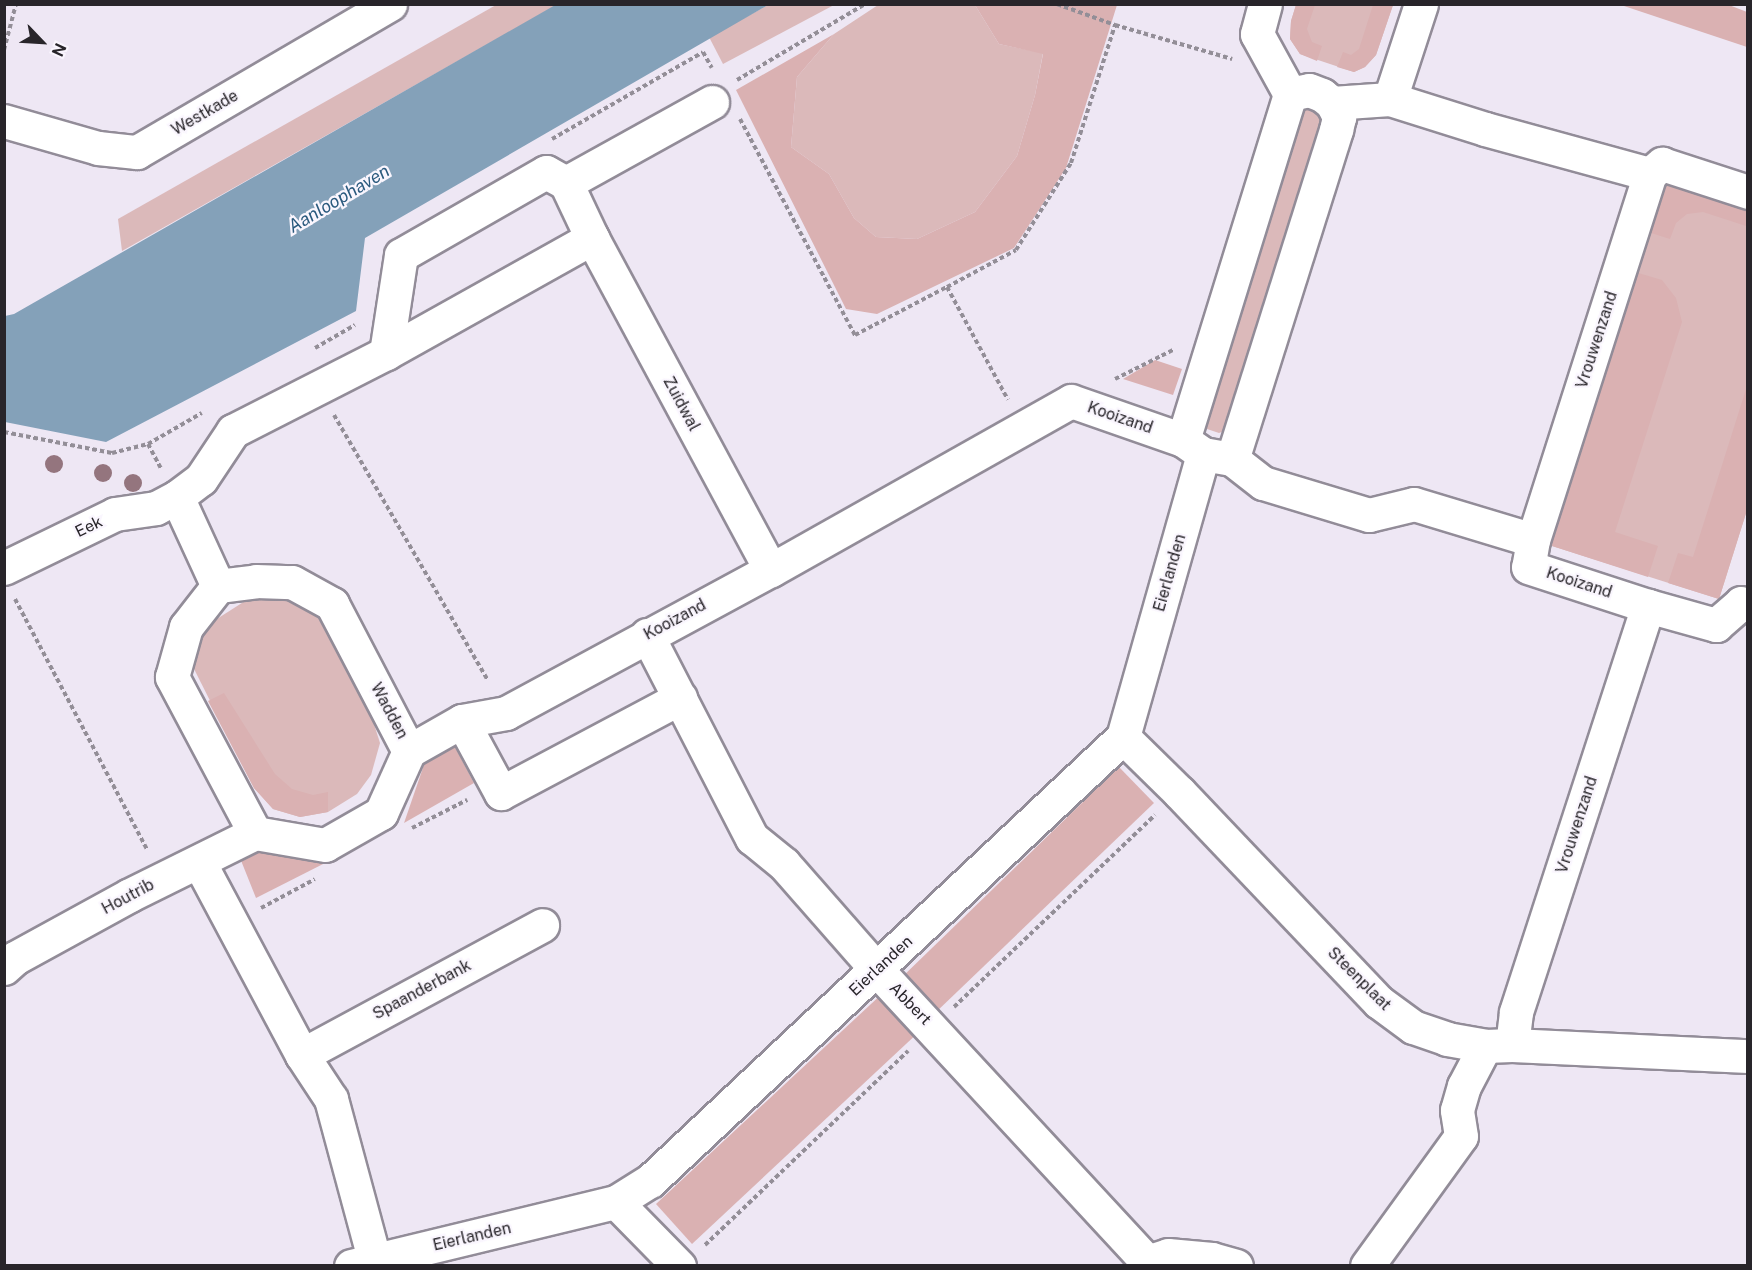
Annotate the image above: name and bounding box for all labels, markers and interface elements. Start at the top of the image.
north arrow [12,12,72,72]
text: N [48,40,70,59]
street label: Westkade [168,86,242,140]
water label: Aanloophaven [284,160,394,238]
street label: Vrouwenzand [1572,289,1622,391]
street label: Zuidwal [659,373,703,435]
street label: Kooizand [1085,398,1155,438]
street label: Eek [72,512,106,542]
street label: Eierlanden [1150,532,1190,614]
street label: Kooizand [1544,563,1614,603]
street label: Kooizand [641,596,709,644]
street label: Wadden [366,680,412,742]
street label: Vrouwenzand [1552,774,1602,876]
street label: Houtrib [99,875,157,919]
street label: Eierlanden [845,932,917,1000]
street label: Steenplaat [1323,943,1395,1015]
street label: Spaanderbank [370,956,474,1024]
street label: Abbert [885,979,935,1029]
street label: Eierlanden [431,1219,513,1255]

